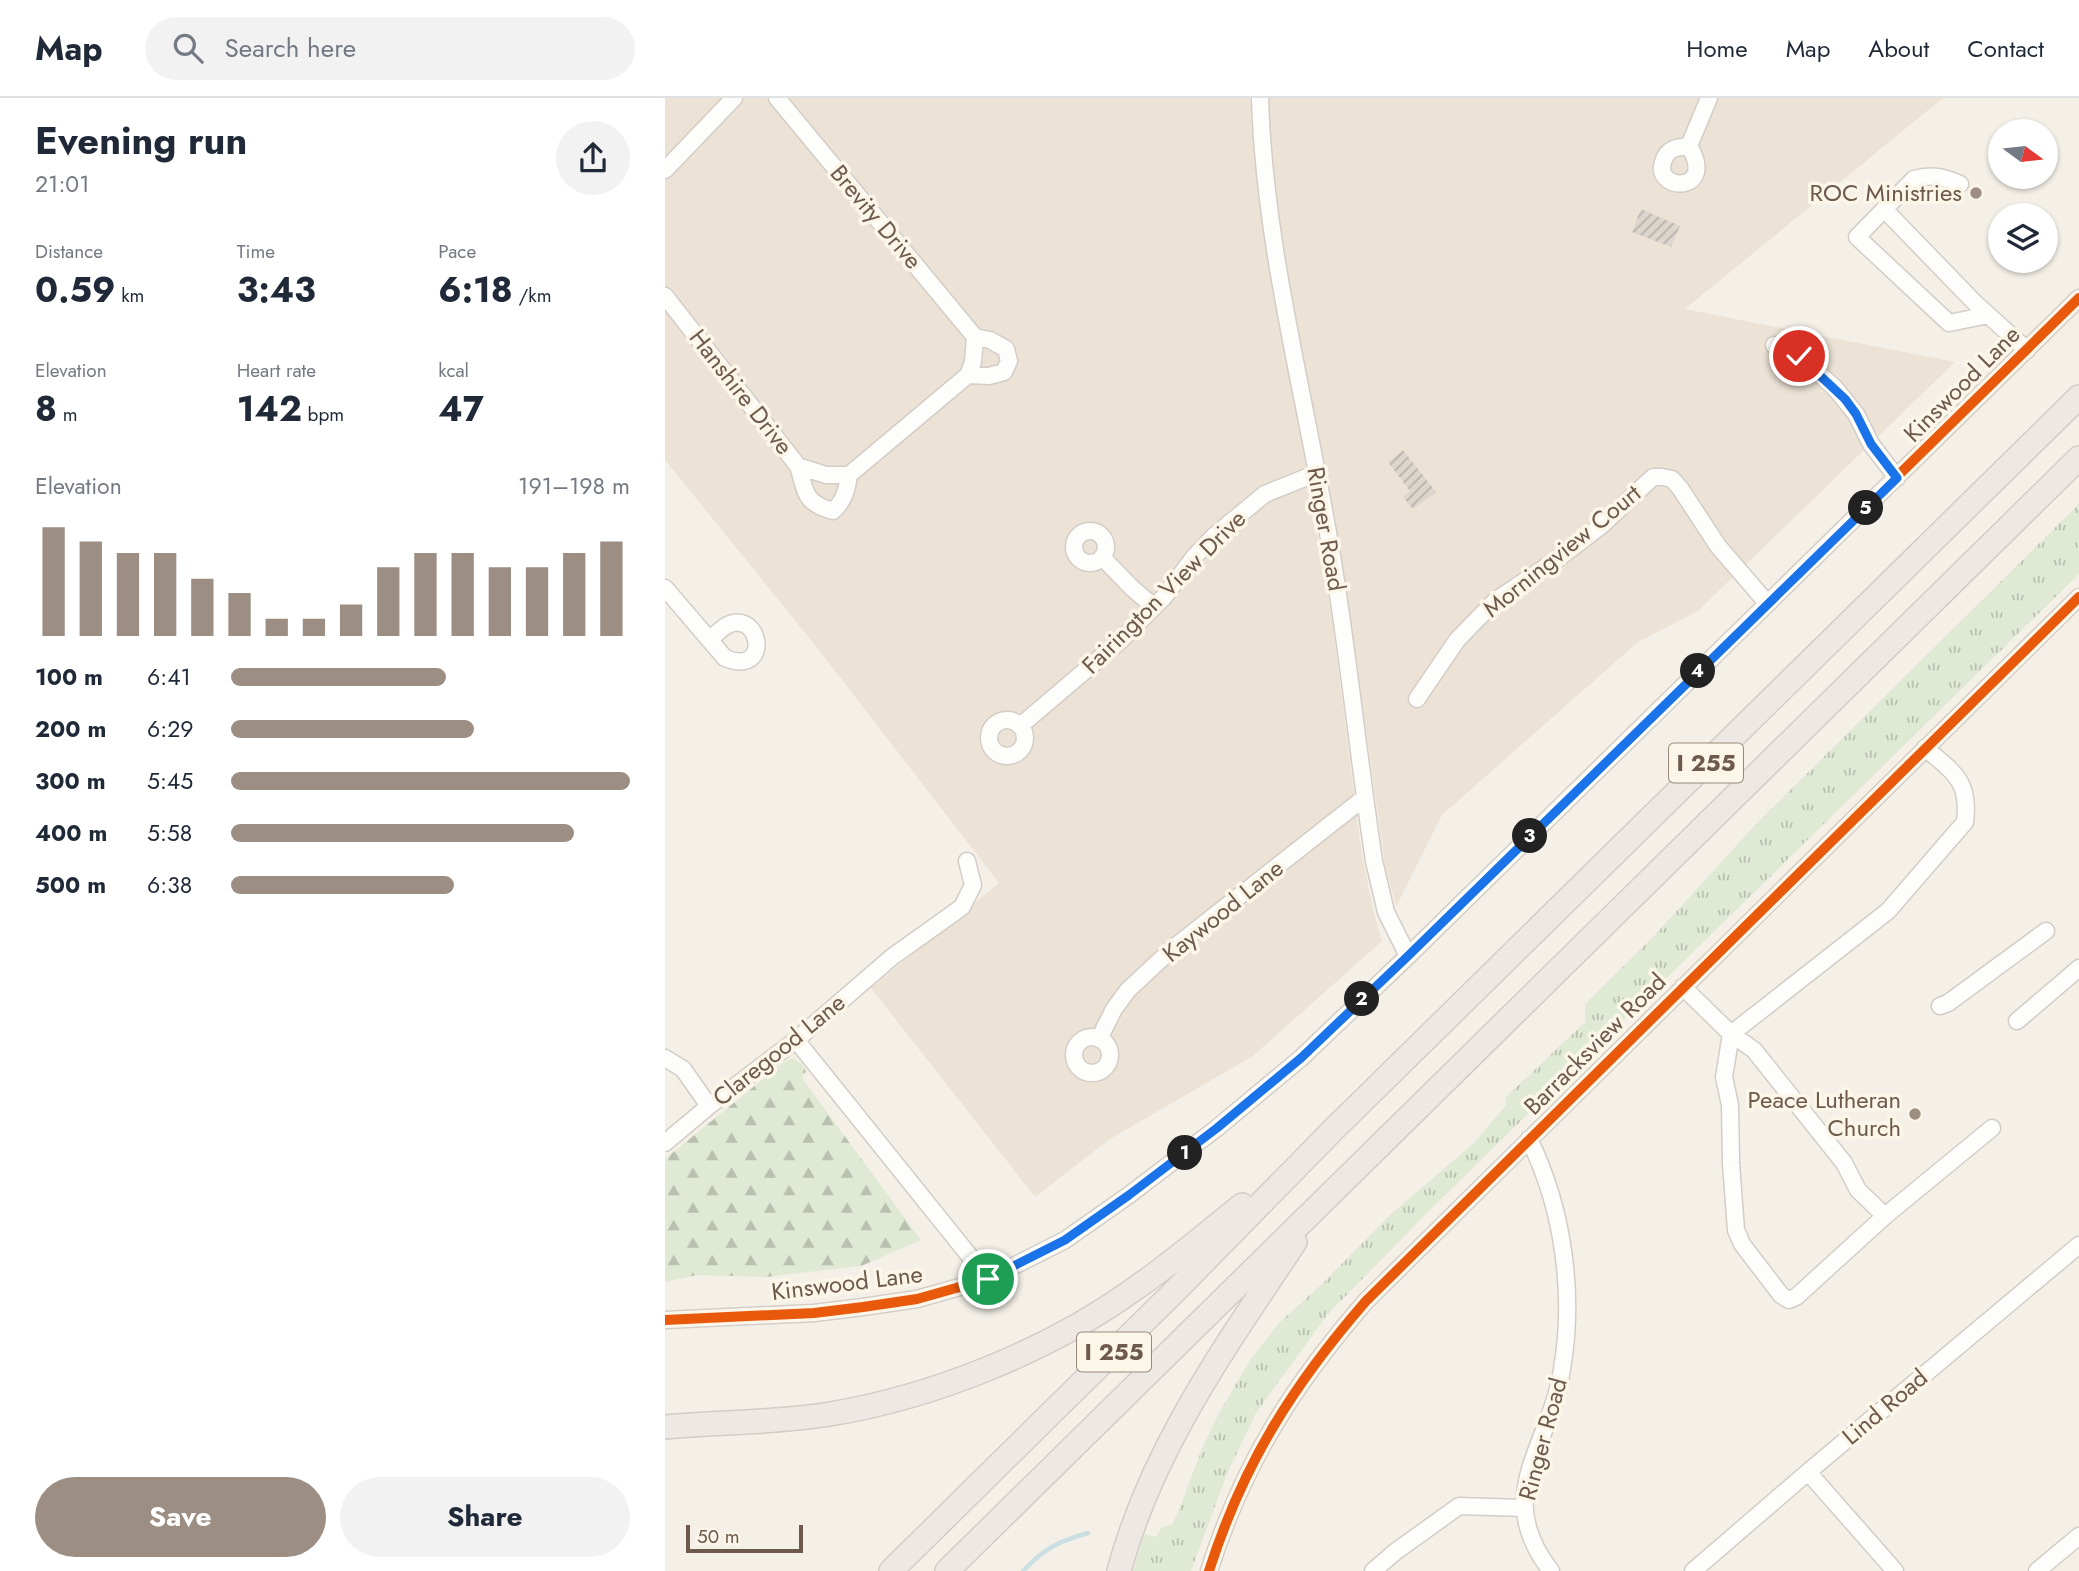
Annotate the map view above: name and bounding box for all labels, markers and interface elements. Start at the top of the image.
search box [145,17,635,80]
text: Map [35,25,103,72]
icon: search [169,29,207,67]
text: Search here [225,29,356,67]
text: Home [1686,31,1748,66]
text: Map [1786,31,1830,66]
text: About [1868,31,1929,66]
text: Contact [1967,31,2044,66]
text: Evening run [35,113,247,168]
north arrow [1988,119,2058,189]
map controls [1988,119,2058,273]
button: share [556,121,630,195]
street label: Brevity Drive [822,157,931,277]
text: 21:01 [35,167,90,201]
place label: ROC Ministries [1810,175,1962,210]
marker: ROC Ministries [1968,185,1984,201]
button: layers [1988,203,2058,273]
text: Distance [35,238,103,265]
text: Time [237,238,275,265]
text: Pace [438,238,476,265]
text: 0.59 [35,265,115,315]
text: 3:43 [237,265,316,315]
text: 6:18 [438,265,513,315]
text: km [115,282,144,309]
text: /km [513,282,551,309]
street label: Kinswood Lane [1895,317,2028,450]
street label: Hanshire Drive [681,322,802,462]
pin [1769,326,1829,386]
icon: check [1780,337,1818,375]
text: Elevation [35,357,107,384]
text: Heart rate [237,357,316,384]
text: kcal [438,357,469,384]
text: 8 [35,384,57,434]
text: 142 [237,384,302,434]
text: 47 [438,384,484,434]
text: m [57,401,77,428]
text: bpm [302,401,344,428]
street label: Ringer Road [1298,464,1355,594]
text: Elevation [35,469,122,503]
text: 191–198 m [518,469,630,503]
street label: Morningview Court [1475,476,1648,625]
pin: 5 [1849,490,1883,526]
text: 5 [1859,494,1872,521]
street label: Fairington View Drive [1074,502,1254,682]
pin: 4 [1681,654,1715,688]
text: 4 [1691,657,1704,684]
text: 100 m [35,660,103,694]
text: 6:41 [147,660,191,694]
text: 200 m [35,712,106,746]
text: 6:29 [147,712,193,746]
road number: I 255 [1669,744,1743,782]
text: 300 m [35,764,106,798]
text: 5:45 [147,764,193,798]
text: 400 m [35,816,107,850]
text: 5:58 [147,816,192,850]
pin: 3 [1513,818,1547,854]
text: 3 [1524,822,1535,849]
street label: Kaywood Lane [1155,851,1291,970]
text: 500 m [35,868,106,902]
text: 6:38 [147,868,192,902]
street label: Barracksview Road [1516,965,1674,1123]
pin: 2 [1345,982,1379,1016]
street label: Claregood Lane [705,985,853,1114]
text: 2 [1355,985,1368,1012]
place label: Peace Lutheran Church [1748,1082,1901,1145]
marker: Peace Lutheran Church [1907,1106,1923,1122]
pin: 1 [1168,1136,1203,1170]
text: 1 [1180,1139,1189,1166]
pin [958,1249,1018,1309]
street label: Kinswood Lane [769,1256,925,1309]
icon: arrive [969,1260,1007,1298]
road number: I 255 [1077,1332,1151,1372]
street label: Lind Road [1834,1360,1935,1453]
street label: Ringer Road [1509,1374,1576,1504]
button: Save [35,1477,326,1557]
button: Share [340,1477,630,1557]
scale bar [686,1522,803,1554]
text: 50 m [697,1523,740,1550]

